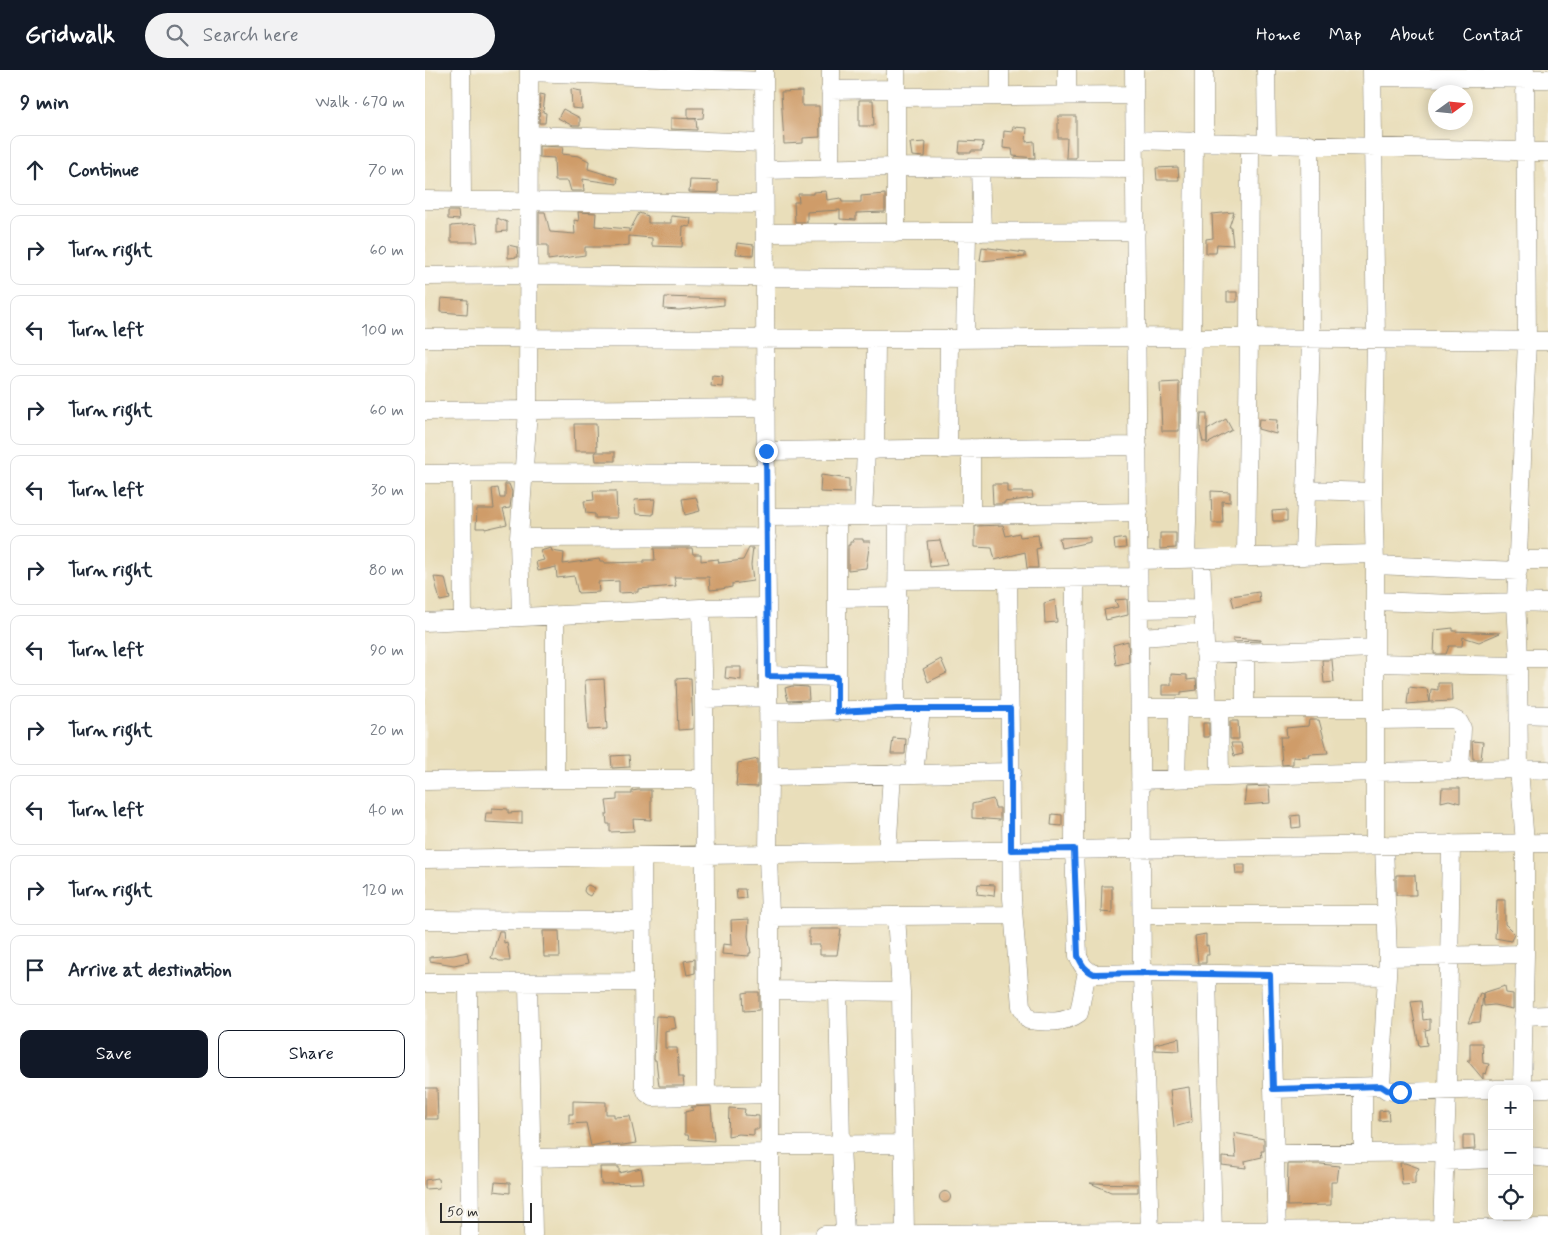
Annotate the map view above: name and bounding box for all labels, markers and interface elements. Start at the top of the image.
search box [145,13,495,58]
text: Gridwalk [25,20,115,51]
icon: search [163,21,191,49]
text: Search here [203,23,298,48]
text: Home [1256,23,1301,47]
text: Map [1329,23,1362,47]
text: About [1390,23,1434,47]
text: Contact [1462,23,1523,47]
north arrow [1428,85,1473,130]
text: 9 min [20,89,69,117]
text: Walk · 670 m [315,92,405,113]
icon: ahead [21,156,49,184]
text: Continue [68,158,139,183]
text: 70 m [368,160,404,181]
icon: right [21,236,49,264]
text: Turn right [68,238,152,263]
text: 60 m [370,240,404,261]
icon: left [21,316,49,344]
text: Turn left [68,318,144,343]
text: 100 m [361,320,404,341]
icon: right [21,396,49,424]
text: Turn right [68,398,152,423]
text: 60 m [370,400,404,421]
route end [755,440,778,463]
icon: left [21,476,49,504]
text: Turn left [68,478,144,503]
text: 30 m [371,480,404,501]
icon: right [21,556,49,584]
text: Turn right [68,558,152,583]
text: 80 m [369,560,404,581]
icon: left [21,636,49,664]
text: Turn left [68,638,144,663]
text: 90 m [370,640,404,661]
icon: right [21,716,49,744]
text: Turn right [68,718,152,743]
text: 20 m [370,720,404,741]
icon: left [21,796,49,824]
text: Turn left [68,798,144,823]
text: 40 m [368,800,404,821]
icon: right [21,876,49,904]
text: Turn right [68,878,152,903]
text: 120 m [362,880,404,901]
icon: arrive [21,956,49,984]
text: Arrive at destination [68,958,232,983]
button: Save [20,1030,208,1078]
button: Share [218,1030,405,1078]
route start [1389,1081,1412,1104]
map controls [1488,1085,1533,1220]
button: + [1488,1085,1533,1130]
button: − [1488,1130,1533,1175]
button: locate [1488,1175,1533,1220]
scale bar [440,1200,533,1223]
text: 50 m [447,1203,478,1221]

